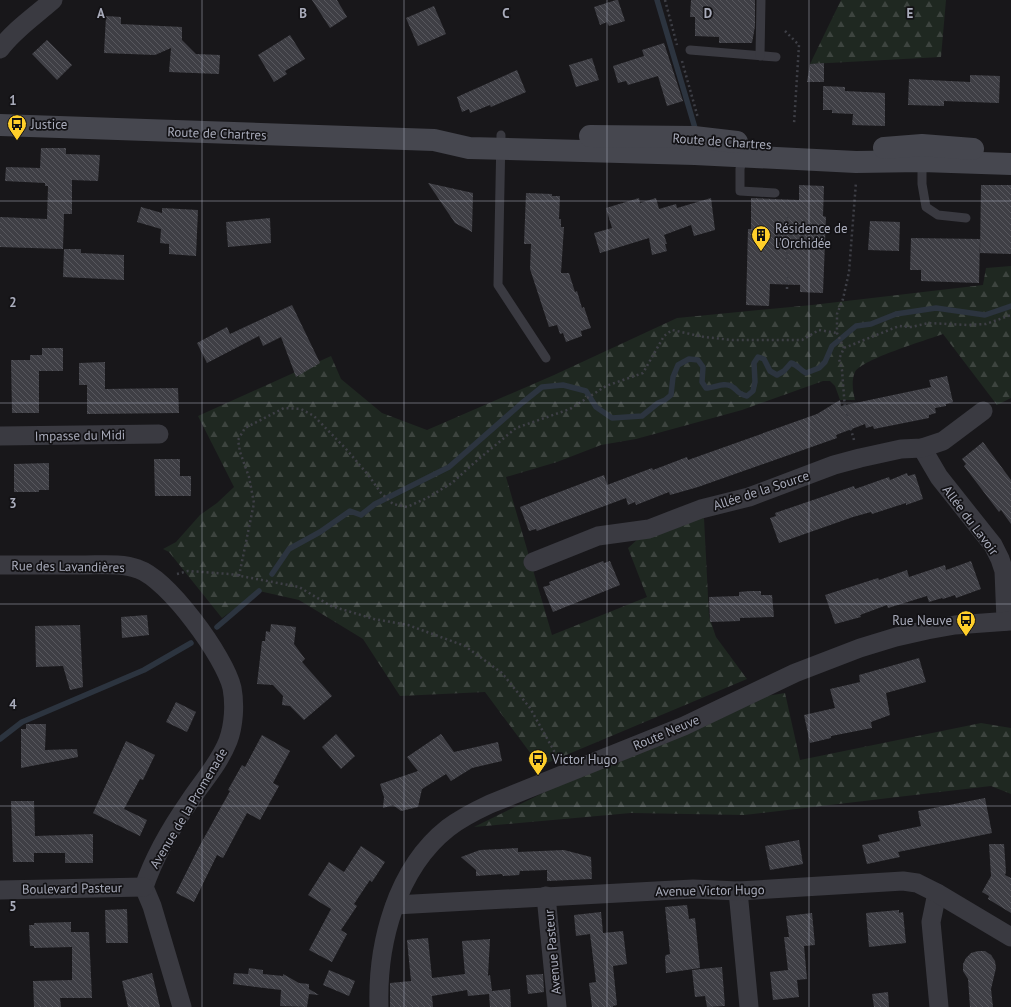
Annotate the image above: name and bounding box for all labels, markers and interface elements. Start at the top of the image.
text: A [97,5,105,22]
text: B [299,5,307,22]
text: C [502,5,510,22]
text: D [704,5,712,22]
text: E [907,5,914,22]
text: 1 [9,92,17,109]
bus stop icon: Justice [6,113,28,141]
place label: Justice [30,116,67,133]
street label: Route de Chartres [167,123,267,144]
street label: Route de Chartres [672,130,772,153]
place label: Résidence de l'Orchidée [775,220,848,252]
building icon: Résidence de l'Orchidée [750,224,772,252]
text: 2 [9,294,17,311]
street label: Impasse du Midi [35,426,125,445]
street label: Allée de la Source [711,467,811,514]
street label: Allée du Lavoir [939,482,1003,559]
text: 3 [9,495,17,512]
street label: Rue des Lavandières [11,557,125,576]
bus stop icon: Rue Neuve [955,609,977,637]
place label: Rue Neuve [892,612,952,629]
text: 4 [9,696,17,713]
street label: Route Neuve [630,711,702,754]
street label: Avenue de la Promenade [146,745,231,872]
bus stop icon: Victor Hugo [527,748,549,776]
place label: Victor Hugo [551,751,618,768]
street label: Boulevard Pasteur [22,879,123,898]
street label: Avenue Victor Hugo [655,881,765,900]
text: 5 [9,898,17,915]
street label: Avenue Pasteur [540,908,565,995]

